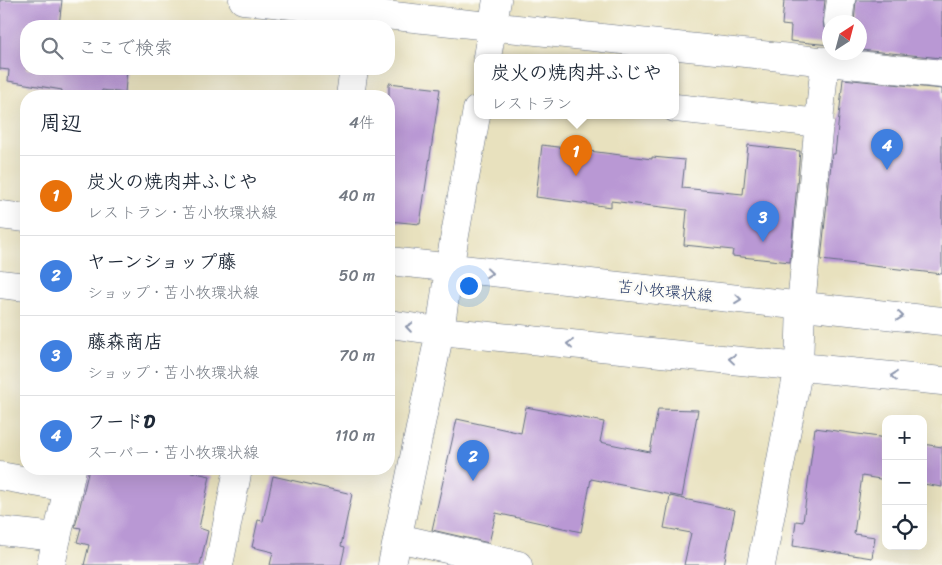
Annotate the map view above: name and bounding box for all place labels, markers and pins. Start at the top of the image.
pin: 4 [871,129,903,170]
pin: 1 [560,135,592,176]
pin: 3 [747,201,779,242]
pin: 2 [457,440,489,481]

